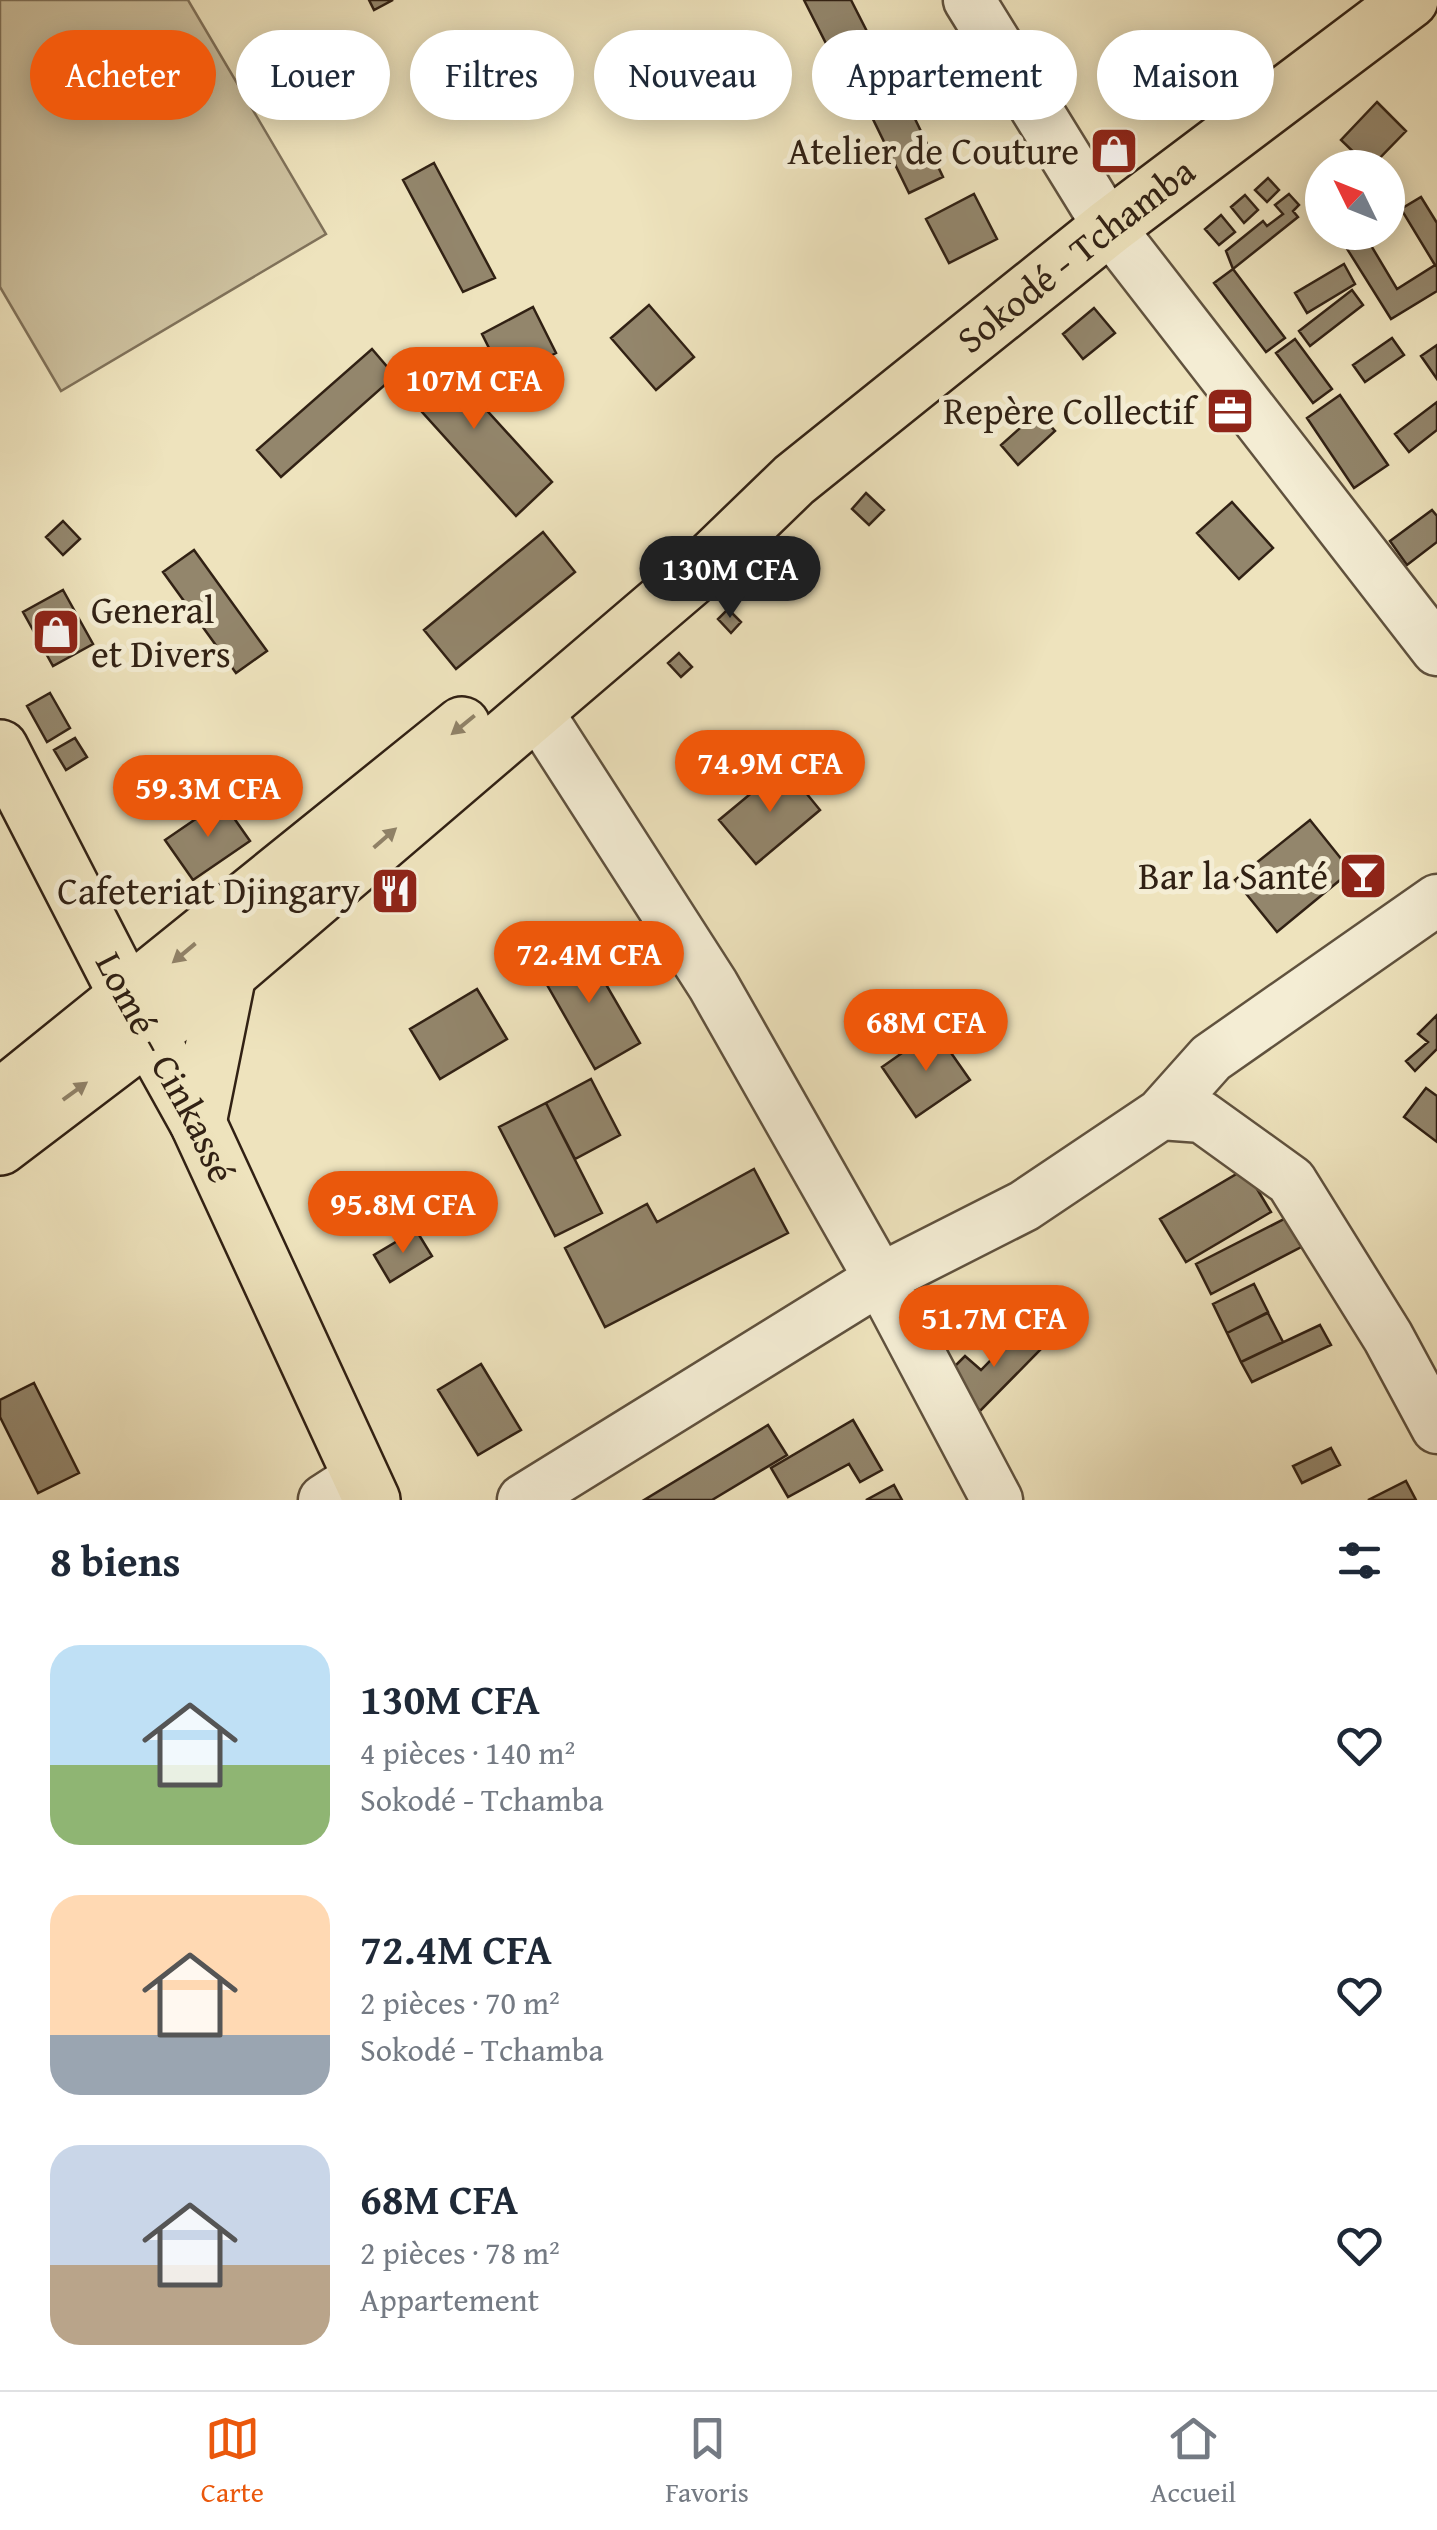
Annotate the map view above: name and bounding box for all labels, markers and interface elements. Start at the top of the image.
chip: Acheter [30,30,216,120]
chip: Louer [236,30,390,120]
chip: Filtres [410,30,574,120]
chip: Nouveau [594,30,792,120]
chip: Appartement [812,30,1077,120]
chip: Maison [1097,30,1274,120]
place label: Atelier de Couture [788,122,1079,178]
shop icon: Atelier de Couture [1088,125,1140,177]
street label: Sokodé - Tchamba [944,143,1206,366]
north arrow [1305,150,1405,250]
map controls [1305,150,1405,250]
pin: 107M CFA [371,347,577,432]
text: 107M CFA [405,356,543,403]
place label: Repère Collectif [943,382,1199,438]
office icon: Repère Collectif [1204,385,1256,437]
pin: 130M CFA [627,536,833,621]
text: 130M CFA [661,545,799,592]
place label: General et Divers [91,581,231,681]
shop icon: General et Divers [30,606,82,658]
one-way arrow [450,714,476,735]
pin: 74.9M CFA [656,730,884,815]
text: 74.9M CFA [697,739,843,786]
pin: 59.3M CFA [94,755,322,840]
text: 59.3M CFA [135,764,281,811]
one-way arrow [373,828,398,849]
place label: Bar la Santé [1138,847,1328,903]
bar icon: Bar la Santé [1337,850,1389,902]
place label: Cafeteriat Djingary [57,862,360,918]
restaurant icon: Cafeteriat Djingary [369,865,421,917]
pin: 72.4M CFA [475,921,703,1006]
text: 72.4M CFA [516,930,662,977]
street label: Lomé - Cinkassé [82,942,251,1192]
one-way arrow [172,942,197,963]
pin: 68M CFA [834,989,1018,1074]
text: 68M CFA [866,998,986,1045]
one-way arrow [62,1082,88,1102]
pin: 95.8M CFA [289,1171,517,1256]
text: 95.8M CFA [330,1180,476,1227]
pin: 51.7M CFA [880,1285,1108,1370]
text: 51.7M CFA [921,1294,1067,1341]
text: 8 biens [50,1530,181,1591]
icon: filters [1332,1533,1387,1588]
text: 130M CFA [360,1668,540,1729]
icon: home [130,1685,250,1805]
icon: heart [1332,1718,1387,1773]
text: 4 pièces · 140 m² [360,1729,575,1776]
text: Sokodé - Tchamba [360,1776,604,1823]
text: 72.4M CFA [360,1918,552,1979]
icon: home [130,1935,250,2055]
icon: heart [1332,1968,1387,2023]
text: 2 pièces · 70 m² [360,1979,560,2026]
text: Sokodé - Tchamba [360,2026,604,2073]
text: 68M CFA [360,2168,518,2229]
icon: home [130,2185,250,2305]
icon: heart [1332,2218,1387,2273]
text: 2 pièces · 78 m² [360,2229,560,2276]
text: Appartement [360,2276,539,2323]
tab: Carte [201,2411,264,2512]
tab: Favoris [665,2411,749,2512]
tab: Accueil [1150,2411,1236,2512]

